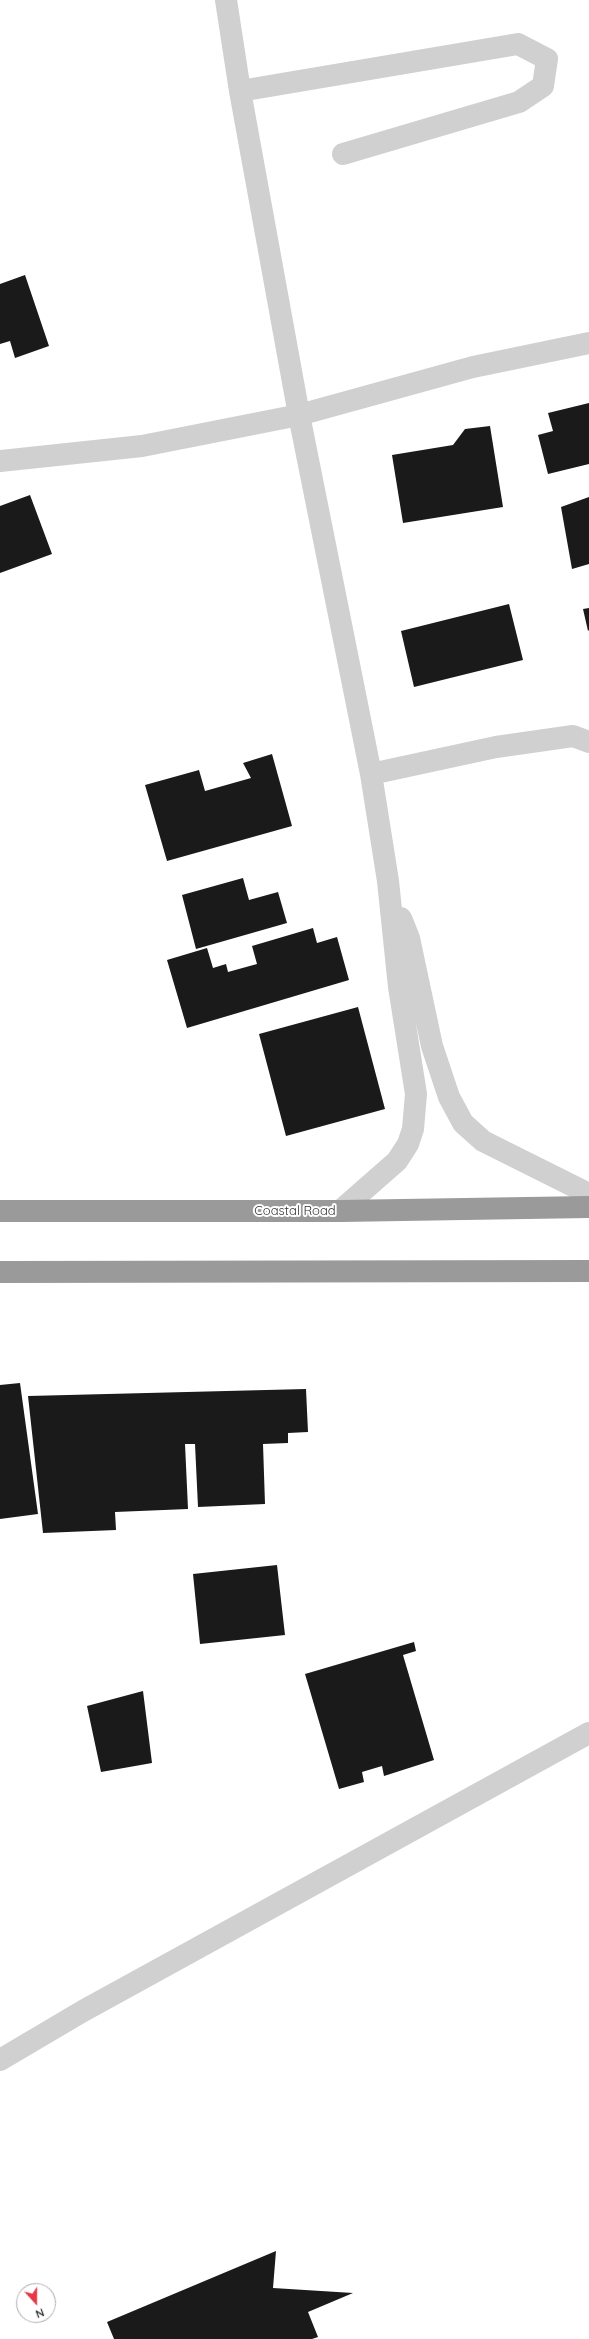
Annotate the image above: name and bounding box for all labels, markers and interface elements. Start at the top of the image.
street label: Coastal Road [254,1203,336,1219]
north arrow [16,2283,56,2323]
text: N [34,2305,46,2321]

